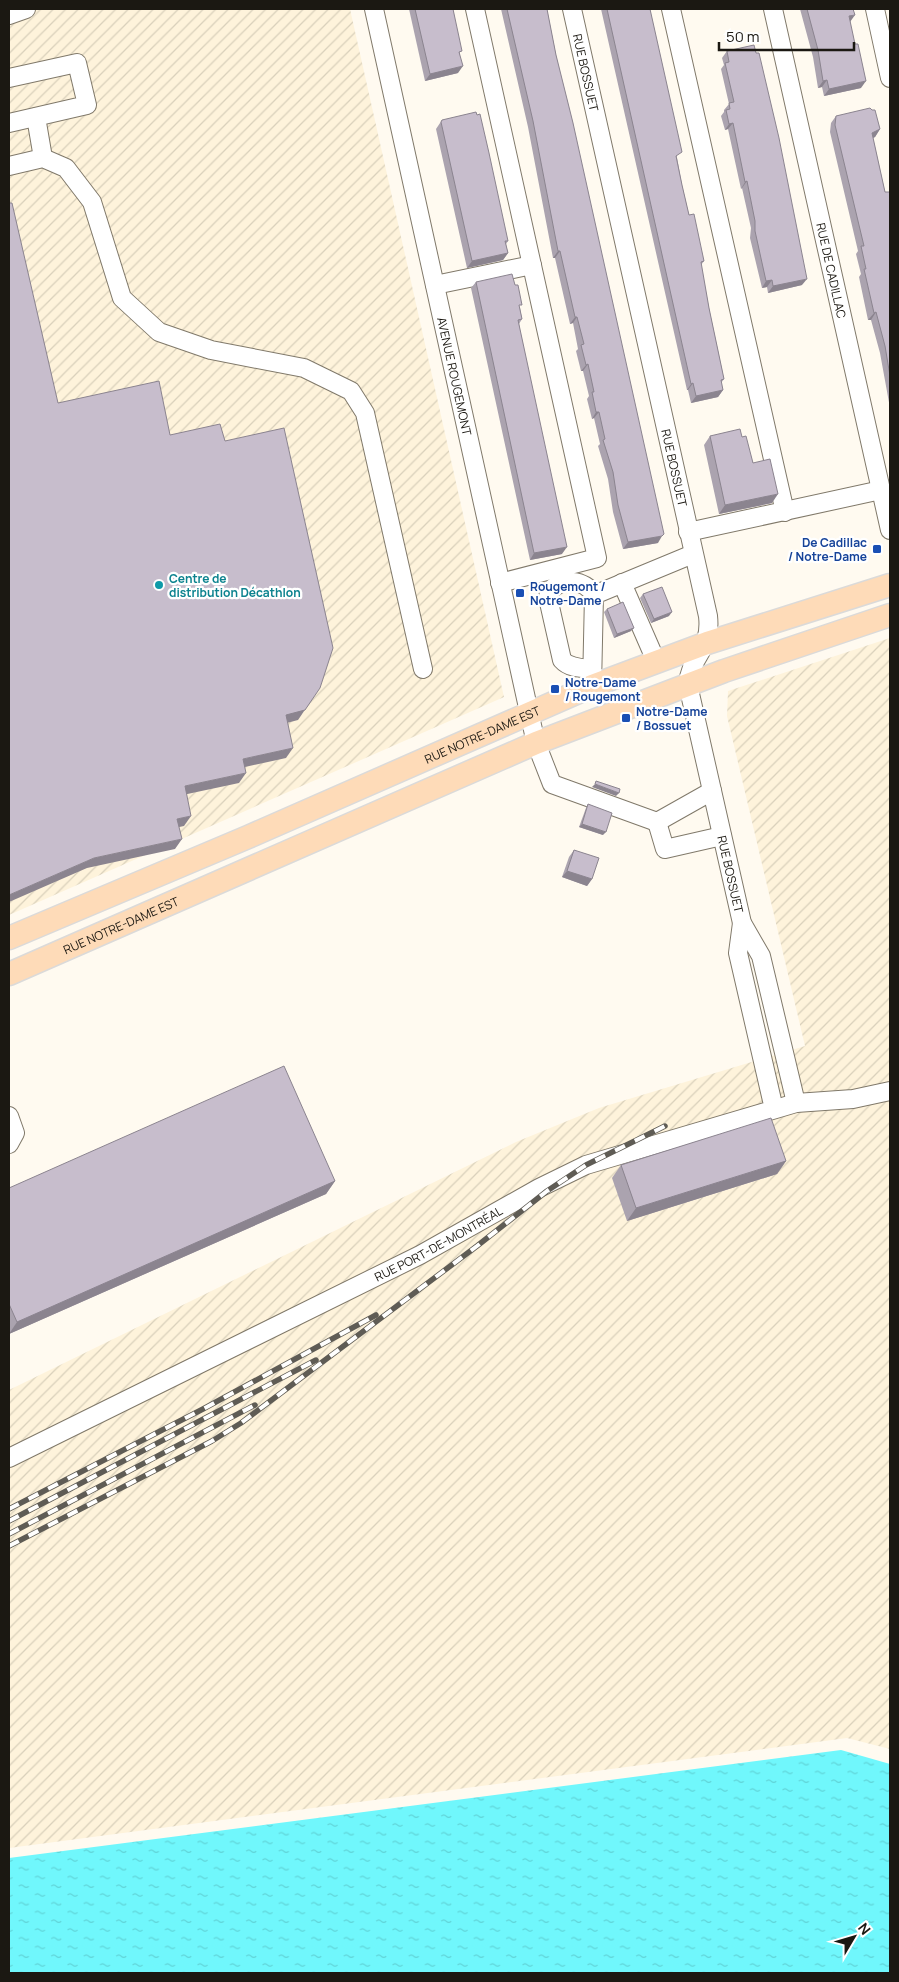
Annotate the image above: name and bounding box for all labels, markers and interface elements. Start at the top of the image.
scale bar [719,20,854,52]
text: 50 m [726,26,760,47]
street label: RUE BOSSUET [569,32,603,114]
street label: RUE DE CADILLAC [813,221,851,320]
street label: AVENUE ROUGEMONT [434,315,476,438]
street label: RUE BOSSUET [658,427,692,509]
place label: De Cadillac / Notre-Dame [788,534,867,565]
marker: De Cadillac / Notre-Dame [871,543,883,555]
place label: Centre de distribution Décathlon [169,570,301,601]
place label: Rougemont / Notre-Dame [530,578,606,609]
marker: Centre de distribution Décathlon [153,579,165,591]
marker: Rougemont / Notre-Dame [514,587,526,599]
place label: Notre-Dame / Rougemont [565,674,641,705]
marker: Notre-Dame / Rougemont [549,683,561,695]
street label: RUE NOTRE-DAME EST [422,701,543,767]
place label: Notre-Dame / Bossuet [636,703,707,734]
marker: Notre-Dame / Bossuet [620,712,632,724]
street label: RUE BOSSUET [714,834,748,915]
street label: RUE NOTRE-DAME EST [60,892,182,958]
street label: RUE PORT-DE-MONTRÉAL [371,1202,505,1285]
north arrow [829,1912,879,1962]
text: N [854,1919,875,1939]

